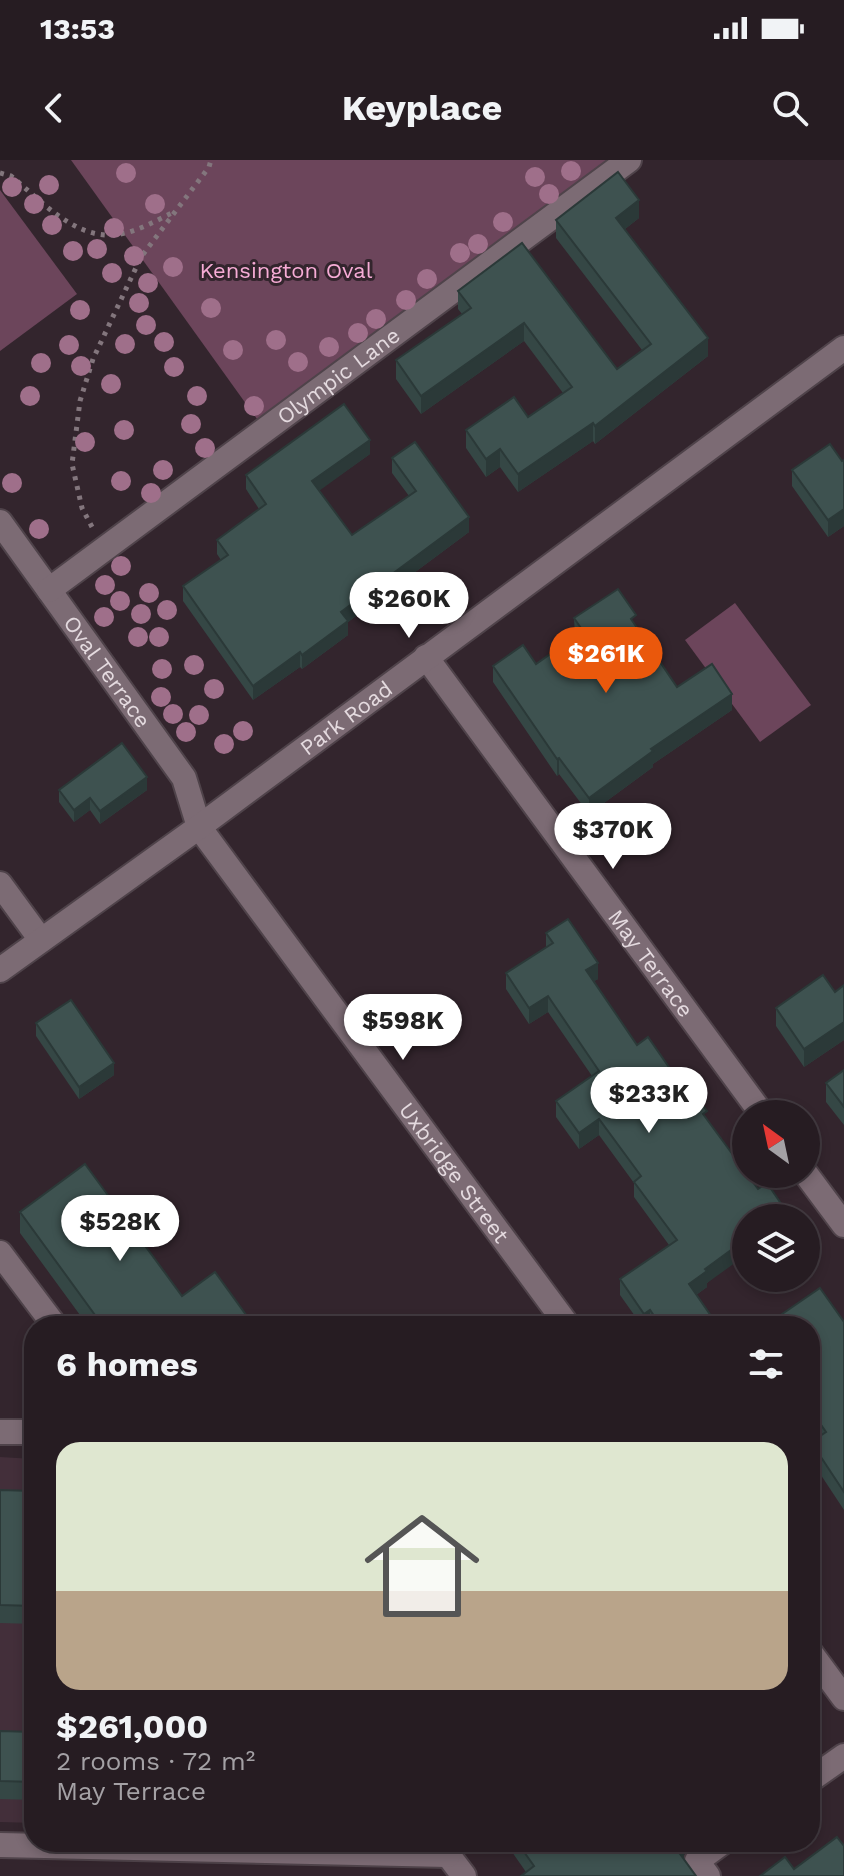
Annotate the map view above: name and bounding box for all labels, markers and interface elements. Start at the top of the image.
text: 13:53 [40,11,115,46]
icon: back [32,86,76,130]
icon: search [768,86,812,130]
text: Keyplace [342,87,502,129]
park label: Kensington Oval [200,258,373,283]
street label: Olympic Lane [272,322,405,430]
pin: $260K [353,572,465,640]
text: $260K [368,583,450,613]
street label: Oval Terrace [58,611,156,732]
pin: $261K [550,627,662,695]
text: $261K [568,638,644,668]
street label: Park Road [295,676,397,761]
pin: $370K [557,803,669,871]
text: $370K [572,814,654,844]
street label: May Terrace [603,905,698,1022]
pin: $598K [347,994,459,1062]
text: $598K [362,1005,444,1035]
pin: $233K [593,1067,705,1135]
text: $233K [608,1078,690,1108]
street label: Uxbridge Street [394,1098,514,1248]
north arrow [732,1100,820,1188]
map controls [732,1100,820,1292]
pin: $528K [64,1195,176,1263]
button: layers [732,1204,820,1292]
text: $528K [79,1206,161,1236]
icon: filters [744,1342,788,1386]
text: 6 homes [56,1344,198,1384]
icon: home [350,1494,494,1638]
text: $261,000 [56,1706,208,1746]
text: 2 rooms · 72 m² [56,1746,255,1776]
text: May Terrace [56,1776,206,1806]

